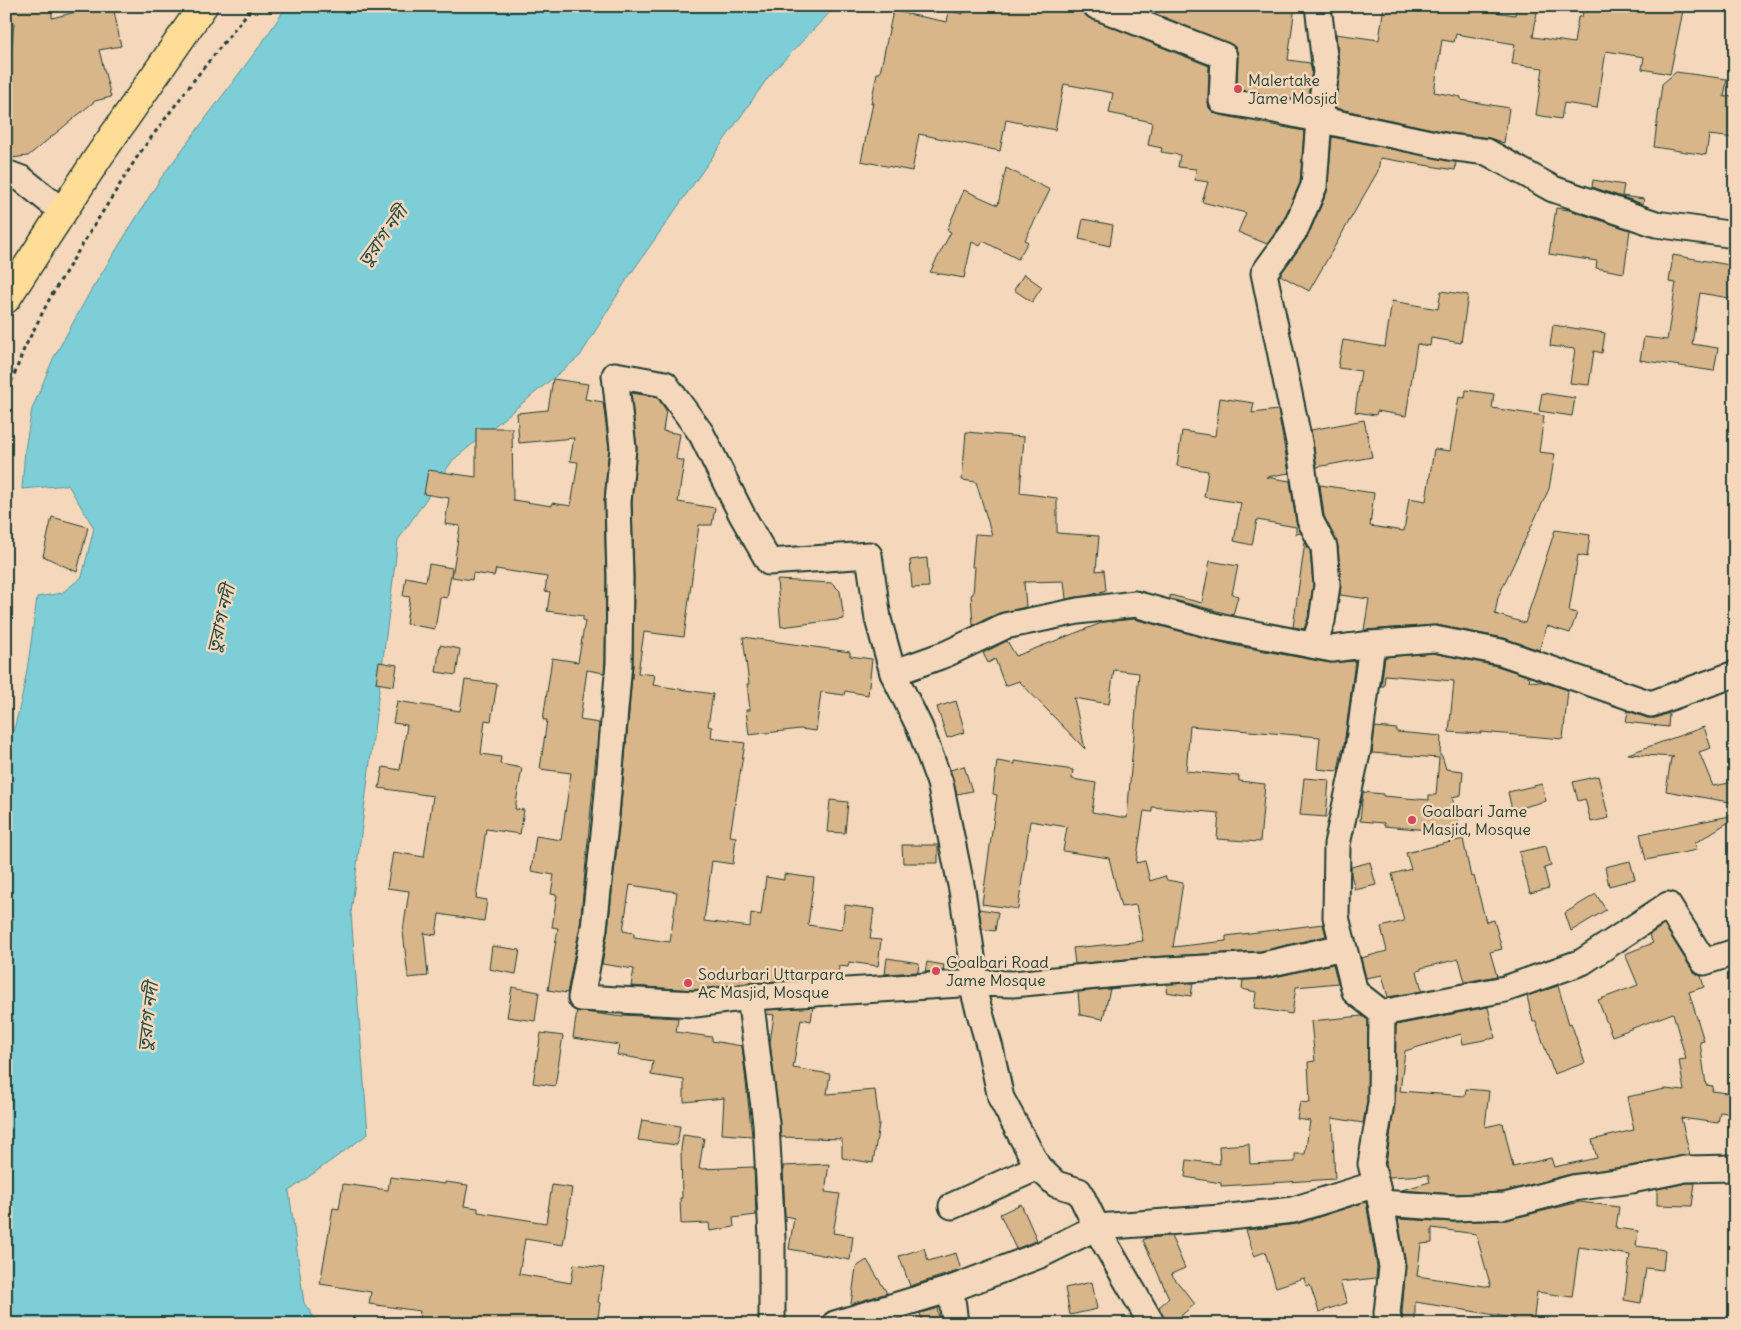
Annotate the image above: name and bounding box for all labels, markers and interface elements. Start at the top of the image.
place label: Malertake Jame Mosjid [1248,70,1337,108]
marker: Malertake Jame Mosjid [1232,83,1244,95]
water label: তুরাগ নদী [353,198,414,271]
water label: তুরাগ নদী [201,579,241,655]
place label: Goalbari Jame Masjid, Mosque [1422,801,1531,839]
marker: Goalbari Jame Masjid, Mosque [1406,814,1418,826]
place label: Goalbari Road Jame Mosque [946,952,1049,990]
place label: Sodurbari Uttarpara Ac Masjid, Mosque [698,964,844,1002]
marker: Goalbari Road Jame Mosque [930,965,942,977]
marker: Sodurbari Uttarpara Ac Masjid, Mosque [682,977,694,989]
water label: তুরাগ নদী [132,978,164,1053]

